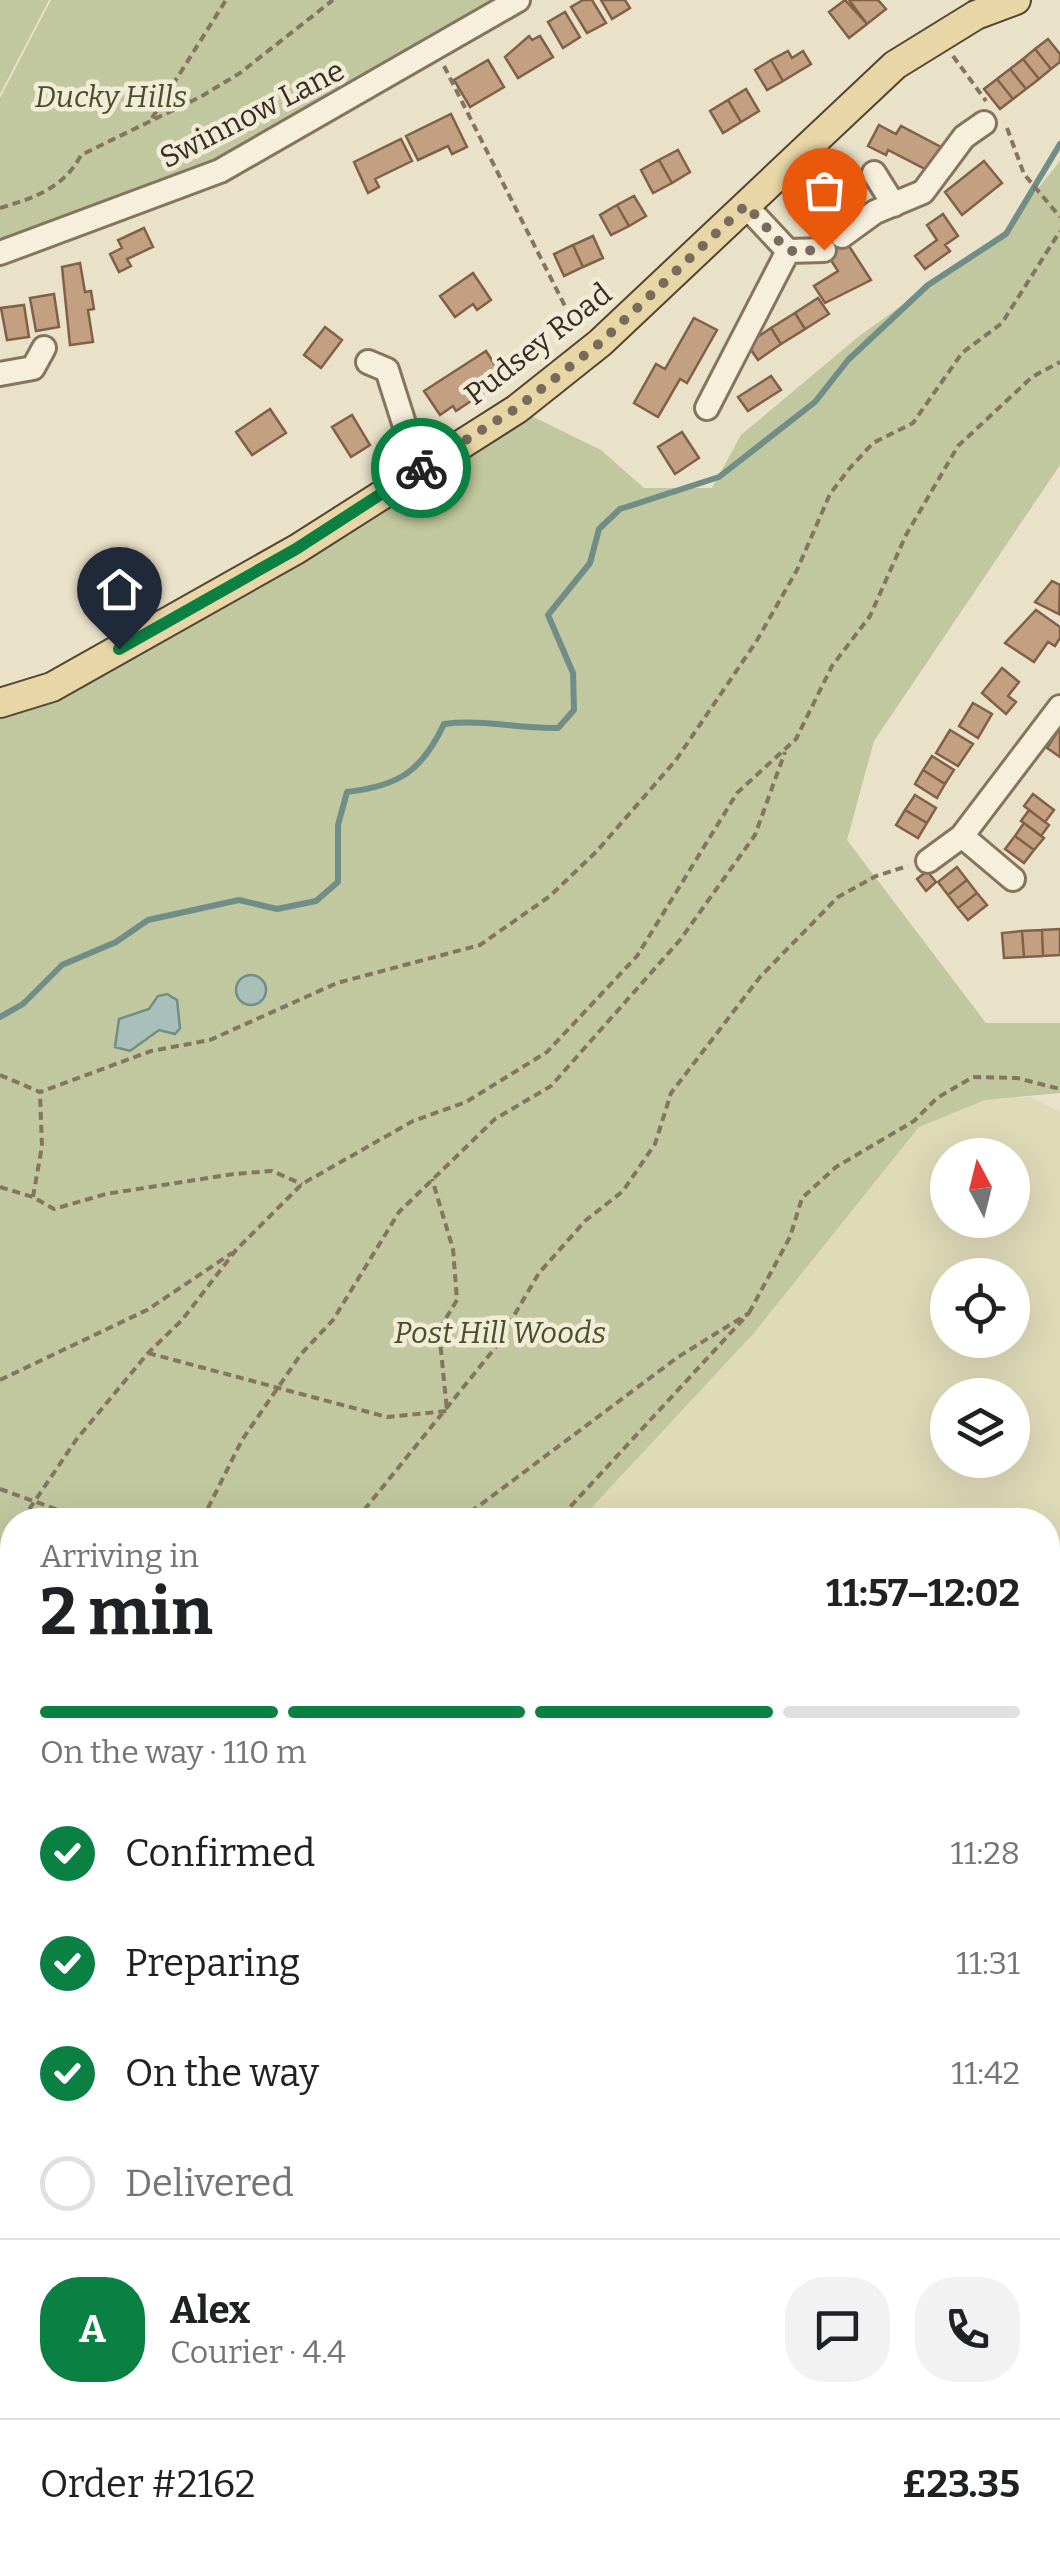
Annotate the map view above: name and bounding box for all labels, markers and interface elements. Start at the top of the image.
street label: Swinnow Lane [154,52,350,176]
park label: Ducky Hills [35,79,187,115]
pin [782,148,867,251]
icon: bag [797,163,852,218]
street label: Pudsey Road [457,275,619,412]
courier [371,418,471,518]
icon: bike [394,441,449,496]
pin [77,547,162,650]
icon: home [92,562,147,617]
north arrow [930,1138,1030,1238]
map controls [930,1138,1030,1478]
button: locate [930,1258,1030,1358]
park label: Post Hill Woods [394,1315,606,1351]
button: layers [930,1378,1030,1478]
text: Arriving in [40,1537,199,1575]
text: 11:57–12:02 [826,1570,1020,1616]
text: 2 min [40,1573,213,1651]
text: On the way · 110 m [40,1733,306,1771]
icon: check [40,1826,95,1881]
text: Confirmed [125,1830,315,1876]
text: 11:28 [951,1834,1020,1872]
icon: check [40,1936,95,1991]
text: Preparing [125,1940,300,1986]
text: 11:31 [956,1944,1020,1982]
icon: check [40,2046,95,2101]
text: On the way [125,2050,319,2096]
text: 11:42 [951,2054,1020,2092]
text: Delivered [125,2160,294,2206]
button: chat [785,2277,890,2382]
button: phone [915,2277,1020,2382]
text: Alex [170,2287,250,2333]
text: A [79,2306,106,2352]
text: Courier · 4.4 [170,2333,346,2371]
text: Order #2162 [40,2461,255,2507]
text: £23.35 [902,2461,1020,2507]

